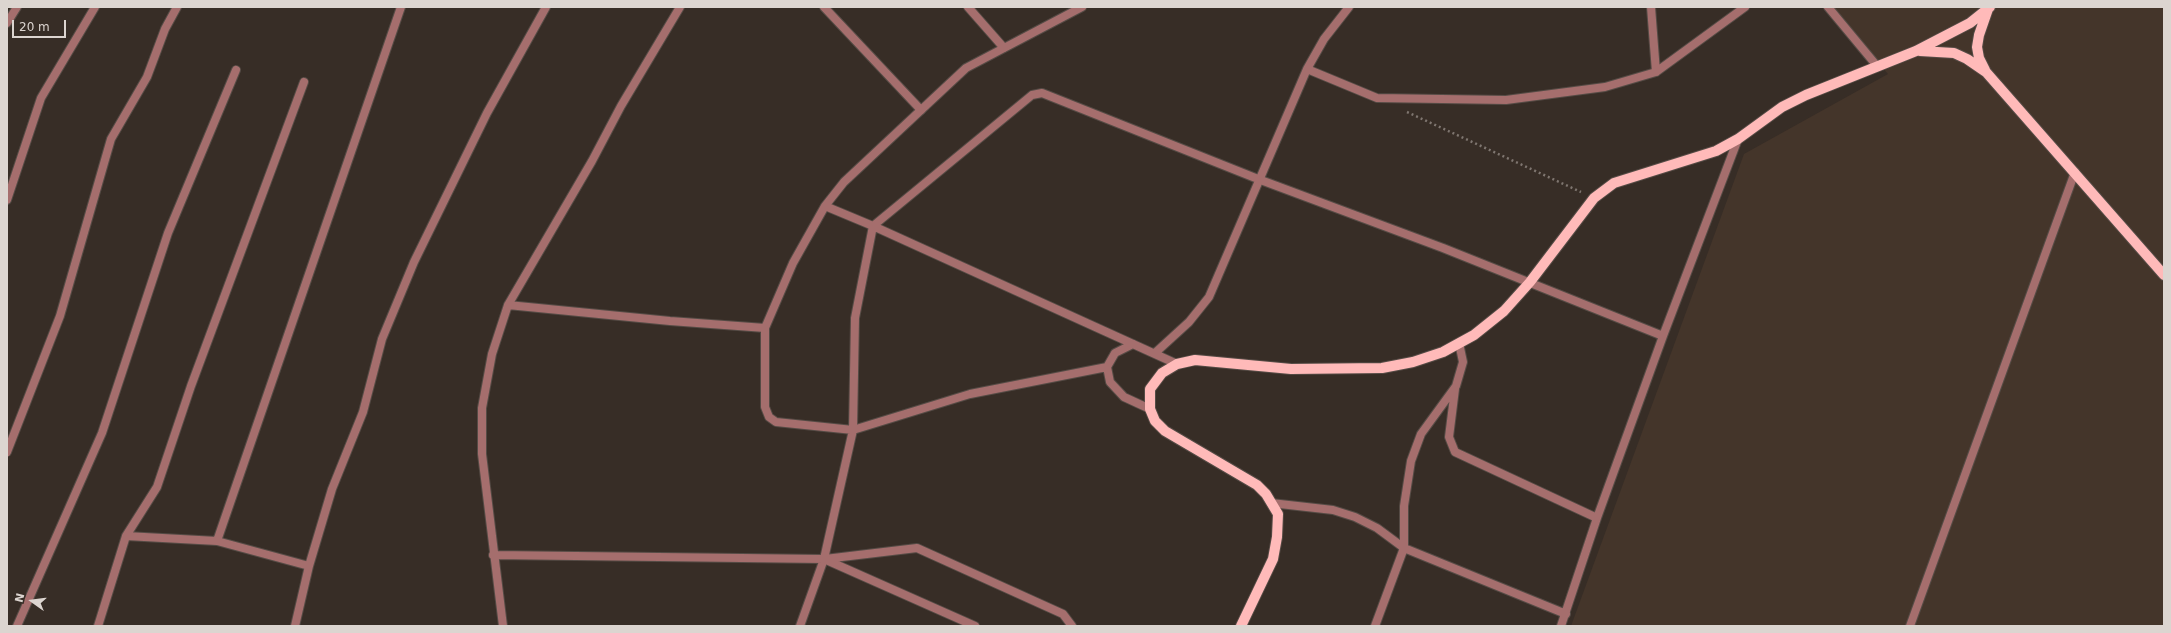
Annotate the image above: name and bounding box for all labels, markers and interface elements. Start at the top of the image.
scale bar [14,12,68,38]
text: 20 m [19,20,50,34]
north arrow [12,581,52,621]
text: N [12,592,27,604]

